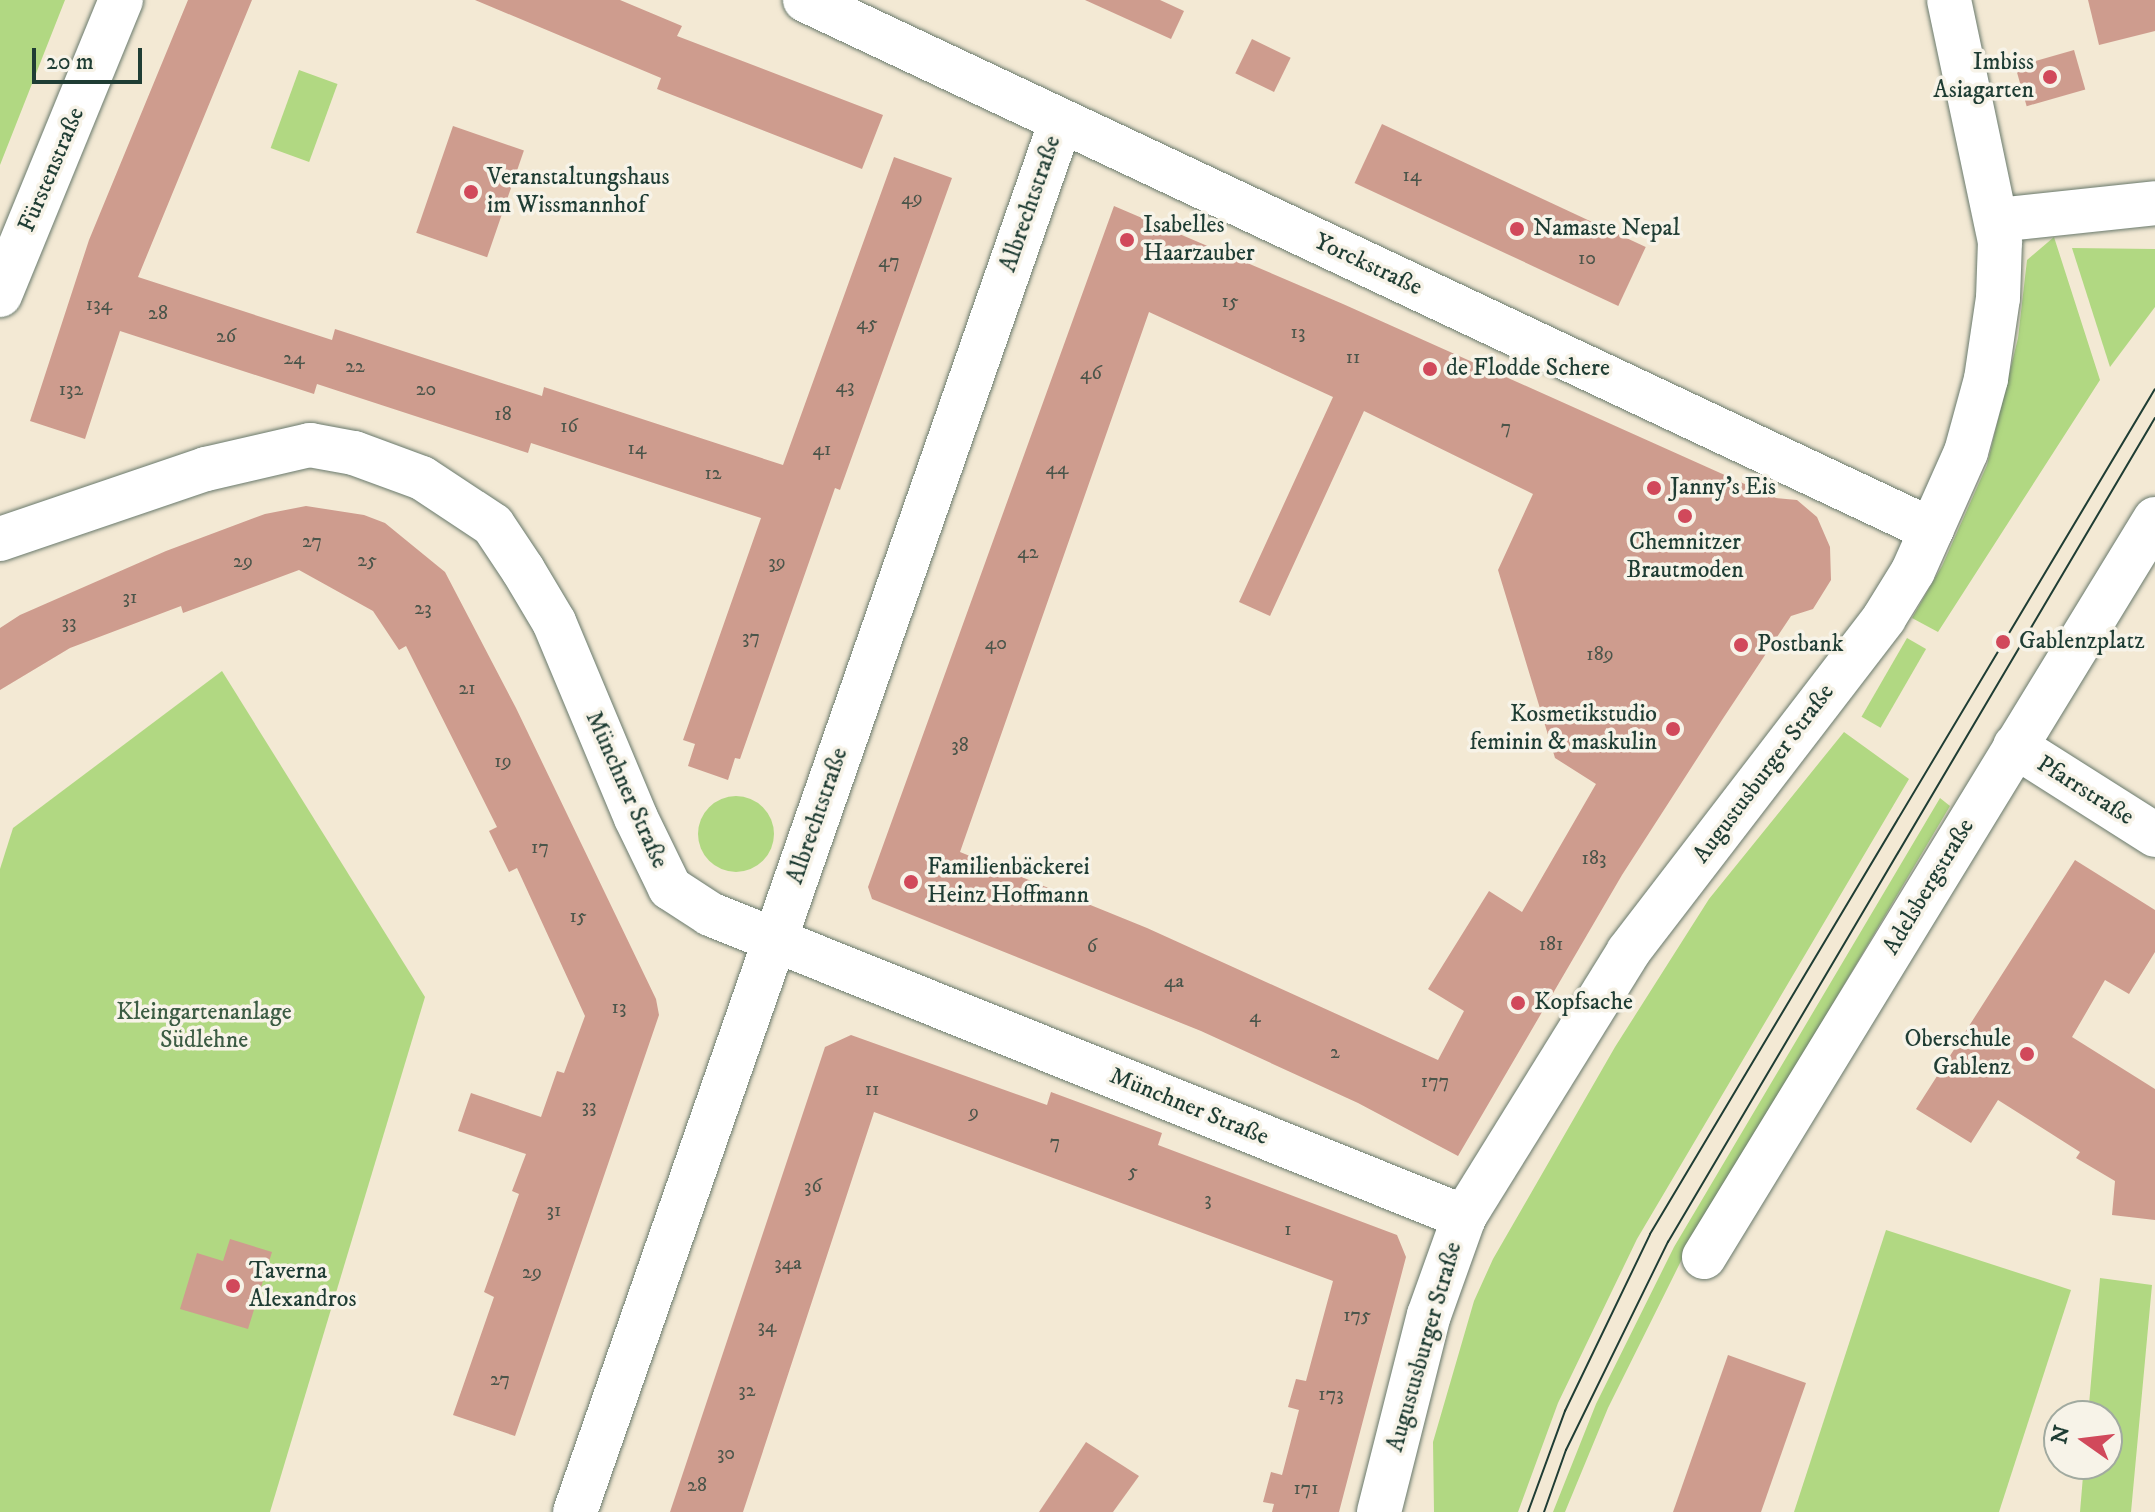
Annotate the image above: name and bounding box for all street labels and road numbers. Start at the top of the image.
street label: Fürstenstraße [13,103,91,237]
street label: Albrechtstraße [994,132,1068,276]
street label: Yorckstraße [1310,228,1426,302]
street label: Augustusburger Straße [1687,679,1841,869]
street label: Münchner Straße [578,707,674,873]
street label: Albrechtstraße [781,744,855,888]
street label: Pfarrstraße [2031,750,2139,832]
street label: Adelsbergstraße [1877,814,1981,960]
street label: Münchner Straße [1105,1062,1273,1152]
street label: Augustusburger Straße [1381,1239,1469,1455]

